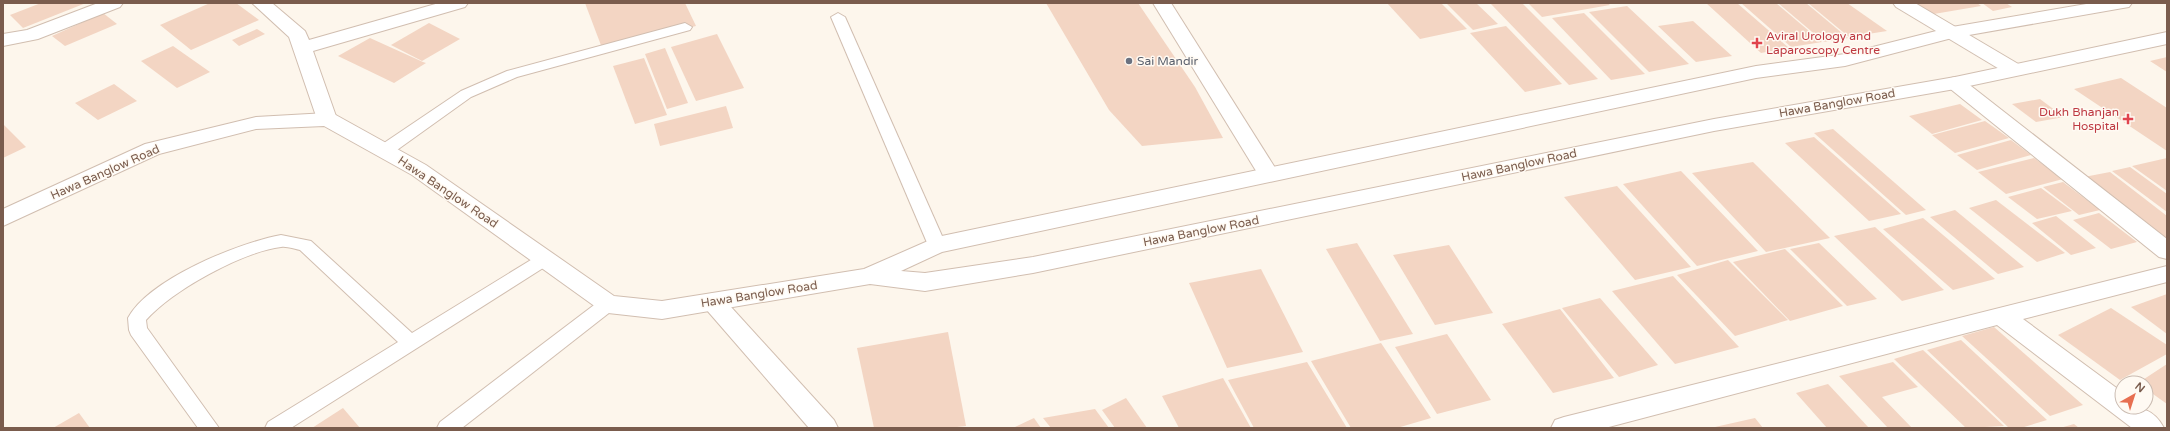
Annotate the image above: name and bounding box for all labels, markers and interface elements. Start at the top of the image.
place label: Aviral Urology and Laparoscopy Centre [1766,29,1880,57]
marker: Aviral Urology and Laparoscopy Centre [1751,37,1763,49]
place label: Sai Mandir [1137,54,1198,68]
marker: Sai Mandir [1124,56,1134,66]
street label: Hawa Banglow Road [1778,86,1896,120]
place label: Dukh Bhanjan Hospital [2039,105,2119,133]
marker: Dukh Bhanjan Hospital [2122,113,2134,125]
street label: Hawa Banglow Road [48,142,162,202]
street label: Hawa Banglow Road [1460,146,1578,184]
street label: Hawa Banglow Road [395,153,501,231]
street label: Hawa Banglow Road [1142,213,1260,249]
street label: Hawa Banglow Road [700,278,818,310]
north arrow [2114,375,2154,415]
text: N [2132,380,2148,395]

